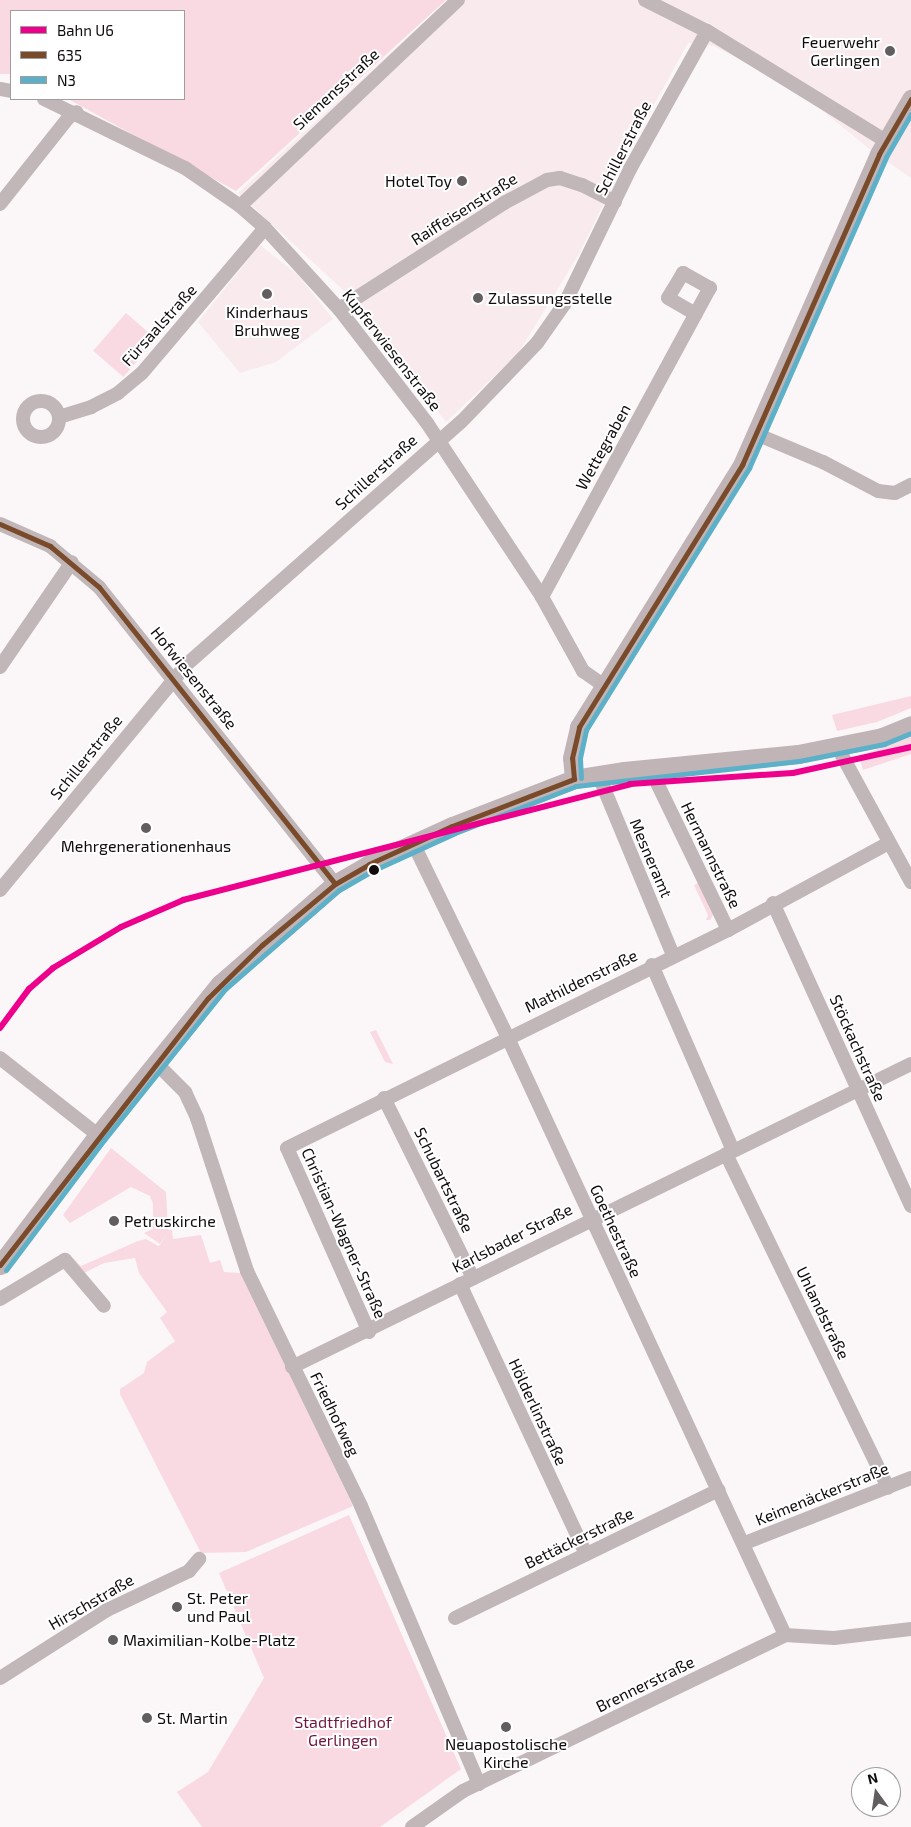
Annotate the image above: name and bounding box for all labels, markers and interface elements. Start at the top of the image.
legend [10,10,185,100]
text: Bahn U6 [57,21,114,39]
place label: Feuerwehr Gerlingen [801,32,880,70]
street label: Siemensstraße [289,44,383,134]
marker: Feuerwehr Gerlingen [884,45,896,57]
text: 635 [57,46,82,64]
text: N3 [57,71,76,89]
street label: Schillerstraße [591,98,655,198]
street label: Raiffeisenstraße [407,169,521,249]
place label: Hotel Toy [384,171,452,191]
marker: Hotel Toy [456,175,468,187]
street label: Fürsaalstraße [117,280,201,370]
street label: Kupferwiesenstraße [338,285,446,415]
marker: Kinderhaus Bruhweg [261,288,273,300]
place label: Zulassungsstelle [488,288,612,308]
marker: Zulassungsstelle [472,292,484,304]
place label: Kinderhaus Bruhweg [226,302,308,340]
street label: Wettegraben [571,401,635,493]
street label: Schillerstraße [331,430,421,514]
street label: Hofwiesenstraße [147,623,241,733]
street label: Schillerstraße [46,711,126,803]
street label: Hermannstraße [677,799,745,911]
street label: Mesneramt [626,816,676,900]
marker: Mehrgenerationenhaus [140,822,152,834]
place label: Mehrgenerationenhaus [61,836,231,856]
unlabelled marker [369,865,379,875]
street label: Mathildenstraße [522,945,640,1017]
street label: Stöckachstraße [826,992,890,1104]
street label: Schubartstraße [410,1124,478,1236]
street label: Christian-Wagner-Straße [298,1145,390,1321]
street label: Goethestraße [586,1181,646,1281]
street label: Karlsbader Straße [449,1199,575,1277]
place label: Petruskirche [124,1211,216,1231]
marker: Petruskirche [108,1215,120,1227]
street label: Uhlandstraße [792,1264,854,1362]
street label: Hölderlinstraße [505,1356,571,1468]
street label: Friedhofweg [306,1369,364,1459]
street label: Keimenäckerstraße [753,1458,891,1530]
street label: Bettäckerstraße [521,1503,637,1573]
street label: Hirschstraße [45,1570,137,1634]
place label: St. Peter und Paul [187,1588,250,1626]
marker: St. Peter und Paul [171,1601,183,1613]
place label: Maximilian-Kolbe-Platz [123,1630,295,1650]
marker: Maximilian-Kolbe-Platz [107,1634,119,1646]
street label: Brennerstraße [593,1652,697,1716]
place label: St. Martin [157,1708,228,1728]
marker: St. Martin [141,1712,153,1724]
park label: Stadtfriedhof Gerlingen [294,1712,392,1750]
marker: Neuapostolische Kirche [500,1721,512,1733]
place label: Neuapostolische Kirche [445,1734,567,1772]
north arrow [851,1767,901,1817]
text: N [866,1768,879,1787]

